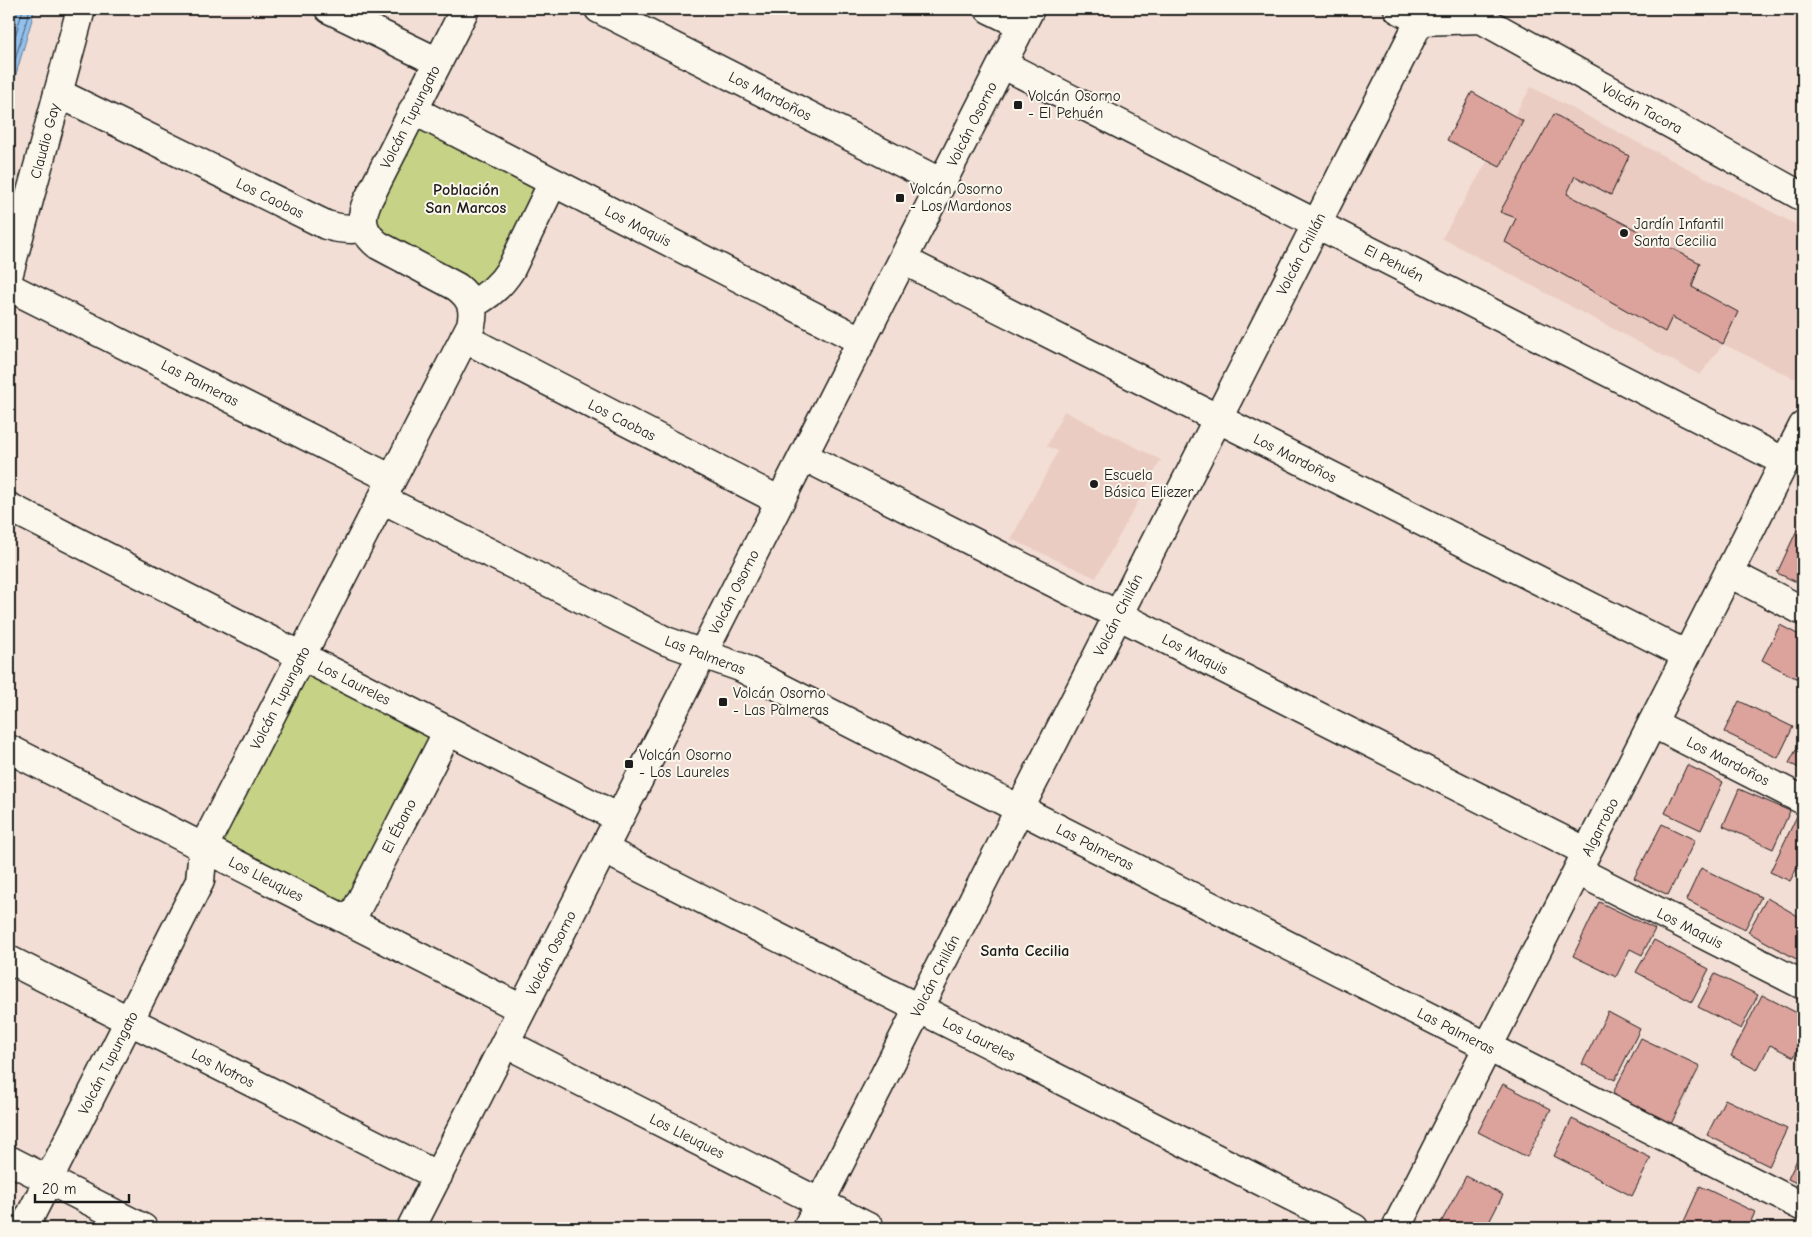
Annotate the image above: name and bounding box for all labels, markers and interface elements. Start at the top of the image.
street label: Volcán Tupungato [376,62,444,172]
street label: Los Mardoños [726,67,814,125]
street label: Volcán Tacora [1599,78,1685,138]
street label: Volcán Osorno [943,79,1001,169]
place label: Volcán Osorno - El Pehuén [1028,87,1121,122]
marker: Volcán Osorno - El Pehuén [1012,99,1024,111]
street label: Claudio Gay [26,101,64,181]
street label: Los Caobas [233,174,307,222]
place label: Volcán Osorno - Los Mardonos [910,180,1011,215]
district label: Población San Marcos [426,181,507,217]
marker: Volcán Osorno - Los Mardonos [894,192,906,204]
street label: Los Maquis [602,202,674,250]
street label: Volcán Chillán [1273,210,1329,298]
place label: Jardín Infantil Santa Cecilia [1634,215,1724,250]
marker: Jardín Infantil Santa Cecilia [1618,227,1630,239]
street label: El Pehuén [1361,240,1427,286]
street label: Las Palmeras [158,356,242,410]
street label: Los Caobas [585,395,659,445]
street label: Los Mardoños [1251,429,1339,487]
place label: Escuela Básica Eliezer [1104,466,1194,501]
marker: Escuela Básica Eliezer [1088,478,1100,490]
street label: Volcán Osorno [705,547,763,637]
street label: Volcán Chillán [1090,571,1146,659]
street label: Los Maquis [1159,630,1231,678]
street label: Las Palmeras [662,631,748,679]
street label: Volcán Tupungato [246,643,314,753]
street label: Los Laureles [315,657,393,709]
place label: Volcán Osorno - Las Palmeras [733,684,829,719]
marker: Volcán Osorno - Las Palmeras [717,696,729,708]
street label: Los Mardoños [1684,732,1772,790]
place label: Volcán Osorno - Los Laureles [639,746,732,781]
marker: Volcán Osorno - Los Laureles [623,758,635,770]
street label: El Ébano [377,795,420,856]
street label: Algarrobo [1578,795,1622,859]
street label: Las Palmeras [1053,820,1137,874]
street label: Los Lleuques [226,852,306,906]
street label: Los Maquis [1654,904,1726,952]
street label: Volcán Osorno [522,908,580,998]
street label: Volcán Chillán [907,932,963,1020]
district label: Santa Cecilia [981,942,1069,960]
street label: Las Palmeras [1414,1004,1498,1058]
street label: Volcán Tupungato [74,1008,142,1118]
street label: Los Laureles [940,1013,1018,1065]
street label: Los Notros [189,1045,257,1091]
street label: Los Lleuques [647,1109,727,1163]
scale bar [35,1172,129,1204]
text: 20 m [42,1180,76,1198]

